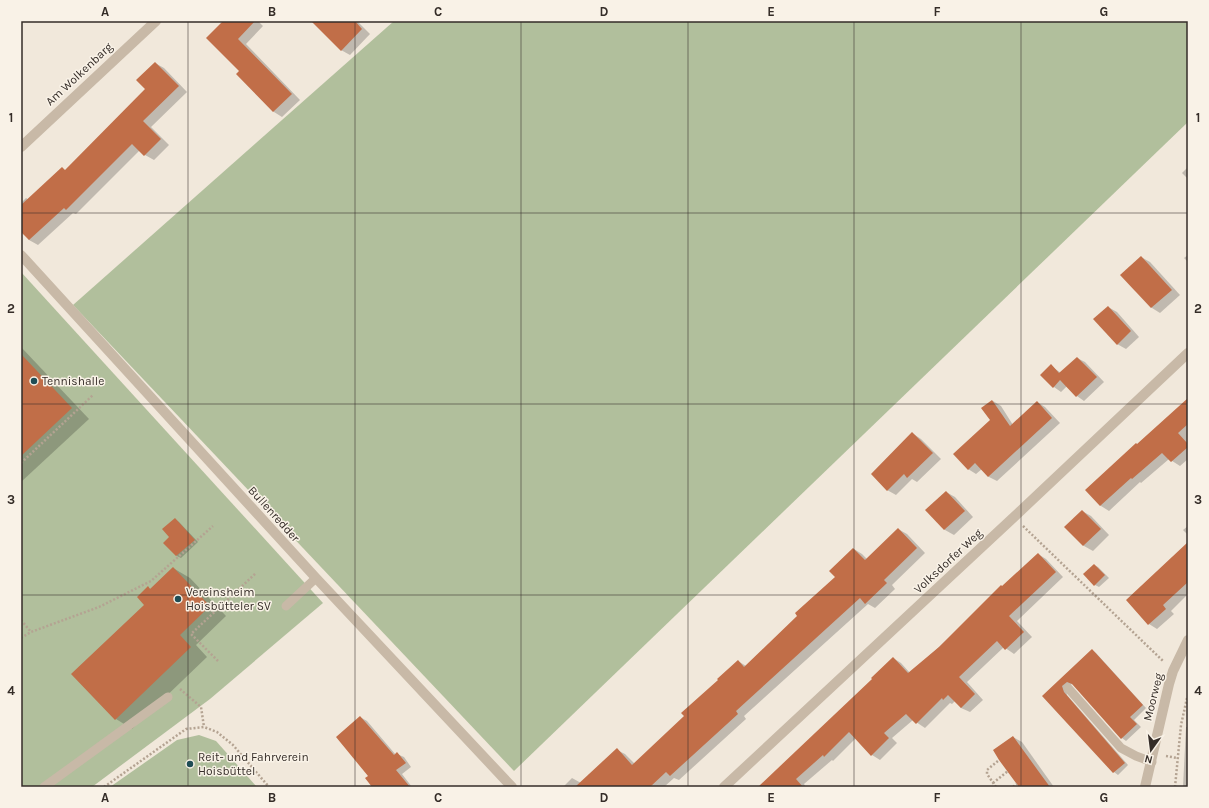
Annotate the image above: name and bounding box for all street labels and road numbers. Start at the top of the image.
street label: Am Wolkenbarg [43,39,115,108]
street label: Bullenredder [245,483,303,545]
street label: Volksdorfer Weg [911,526,985,596]
street label: Moorweg [1140,671,1166,723]

